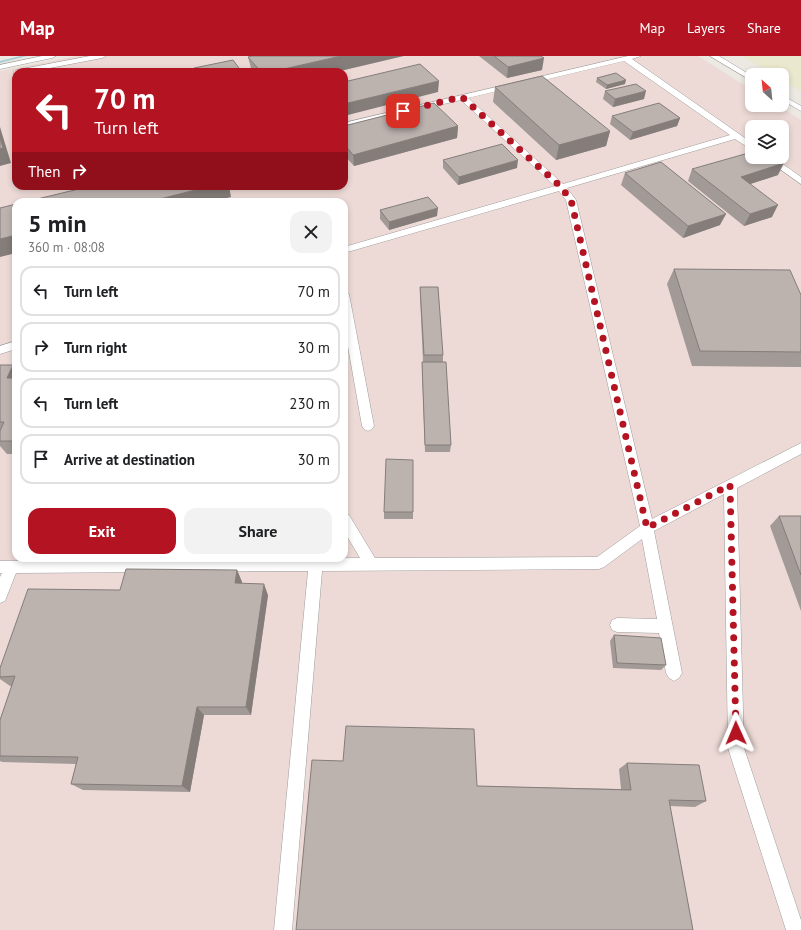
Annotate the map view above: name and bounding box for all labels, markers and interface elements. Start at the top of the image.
text: Map [20,16,55,40]
text: Map [639,19,665,37]
text: Layers [687,19,725,37]
text: Share [747,19,781,37]
north arrow [745,68,789,112]
map controls [745,68,789,164]
text: 70 m [94,80,155,117]
icon: left [28,84,80,136]
pin [386,94,420,128]
icon: arrive [392,100,414,122]
text: Turn left [94,116,159,139]
button: layers [745,120,789,164]
icon: right [68,160,90,182]
text: Then [28,162,60,181]
text: 5 min [28,208,87,239]
button: close [290,211,332,253]
text: 360 m · 08:08 [28,239,105,256]
icon: left [30,280,52,302]
text: Turn left [64,282,118,301]
text: 70 m [297,282,330,301]
icon: right [30,336,52,358]
text: Turn right [64,338,127,357]
text: 30 m [297,338,330,357]
icon: left [30,392,52,414]
text: Turn left [64,394,118,413]
text: 230 m [289,394,330,413]
icon: arrive [30,448,52,470]
text: Arrive at destination [64,450,195,469]
text: 30 m [297,450,330,469]
button: Exit [28,508,176,554]
button: Share [184,508,332,554]
position arrow [715,712,757,754]

